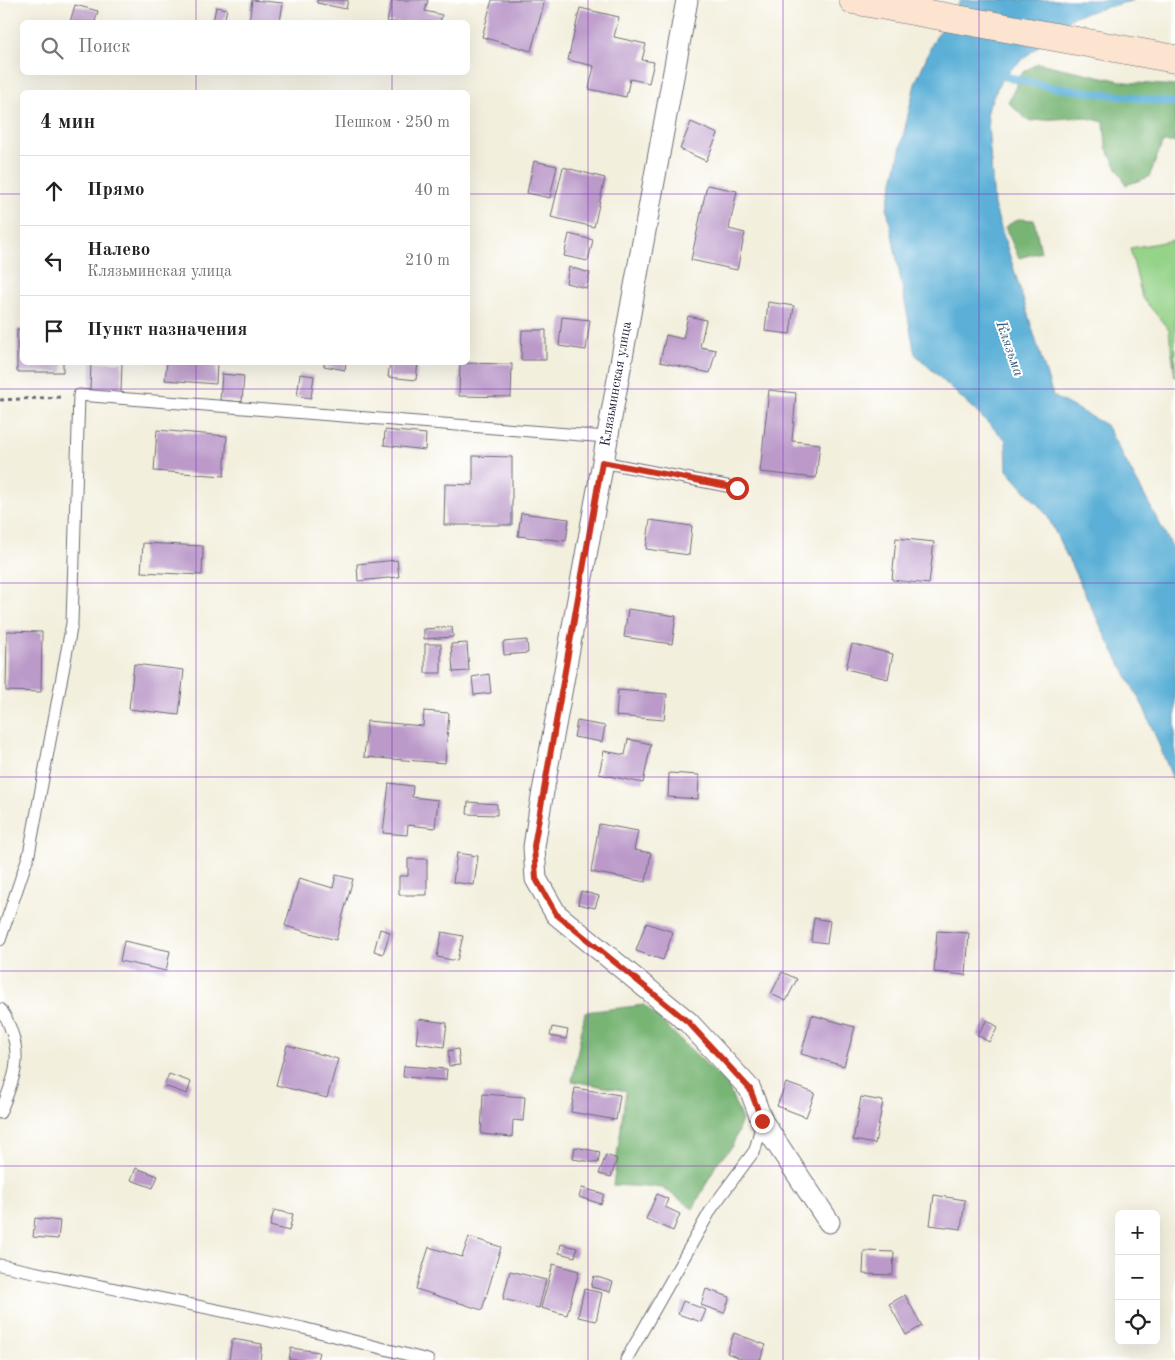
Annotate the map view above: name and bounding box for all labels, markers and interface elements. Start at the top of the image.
search box [20,20,470,75]
icon: search [38,34,66,62]
text: Поиск [78,38,130,57]
text: 4 мин [40,112,95,133]
text: Пешком · 250 m [334,115,450,131]
icon: ahead [40,177,68,205]
text: Прямо [87,181,145,200]
text: 40 m [414,183,450,199]
text: Налево [87,241,150,260]
icon: left [40,247,68,275]
text: 210 m [405,253,450,269]
text: Клязьминская улица [87,264,232,280]
icon: arrive [40,317,68,345]
water label: Клязьма [992,318,1025,379]
street label: Клязьминская улица [598,320,634,448]
text: Пункт назначения [87,321,247,340]
route start [726,477,749,500]
route end [751,1110,774,1133]
map controls [1115,1210,1160,1345]
button: + [1115,1210,1160,1255]
button: − [1115,1255,1160,1300]
button: locate [1115,1300,1160,1345]

